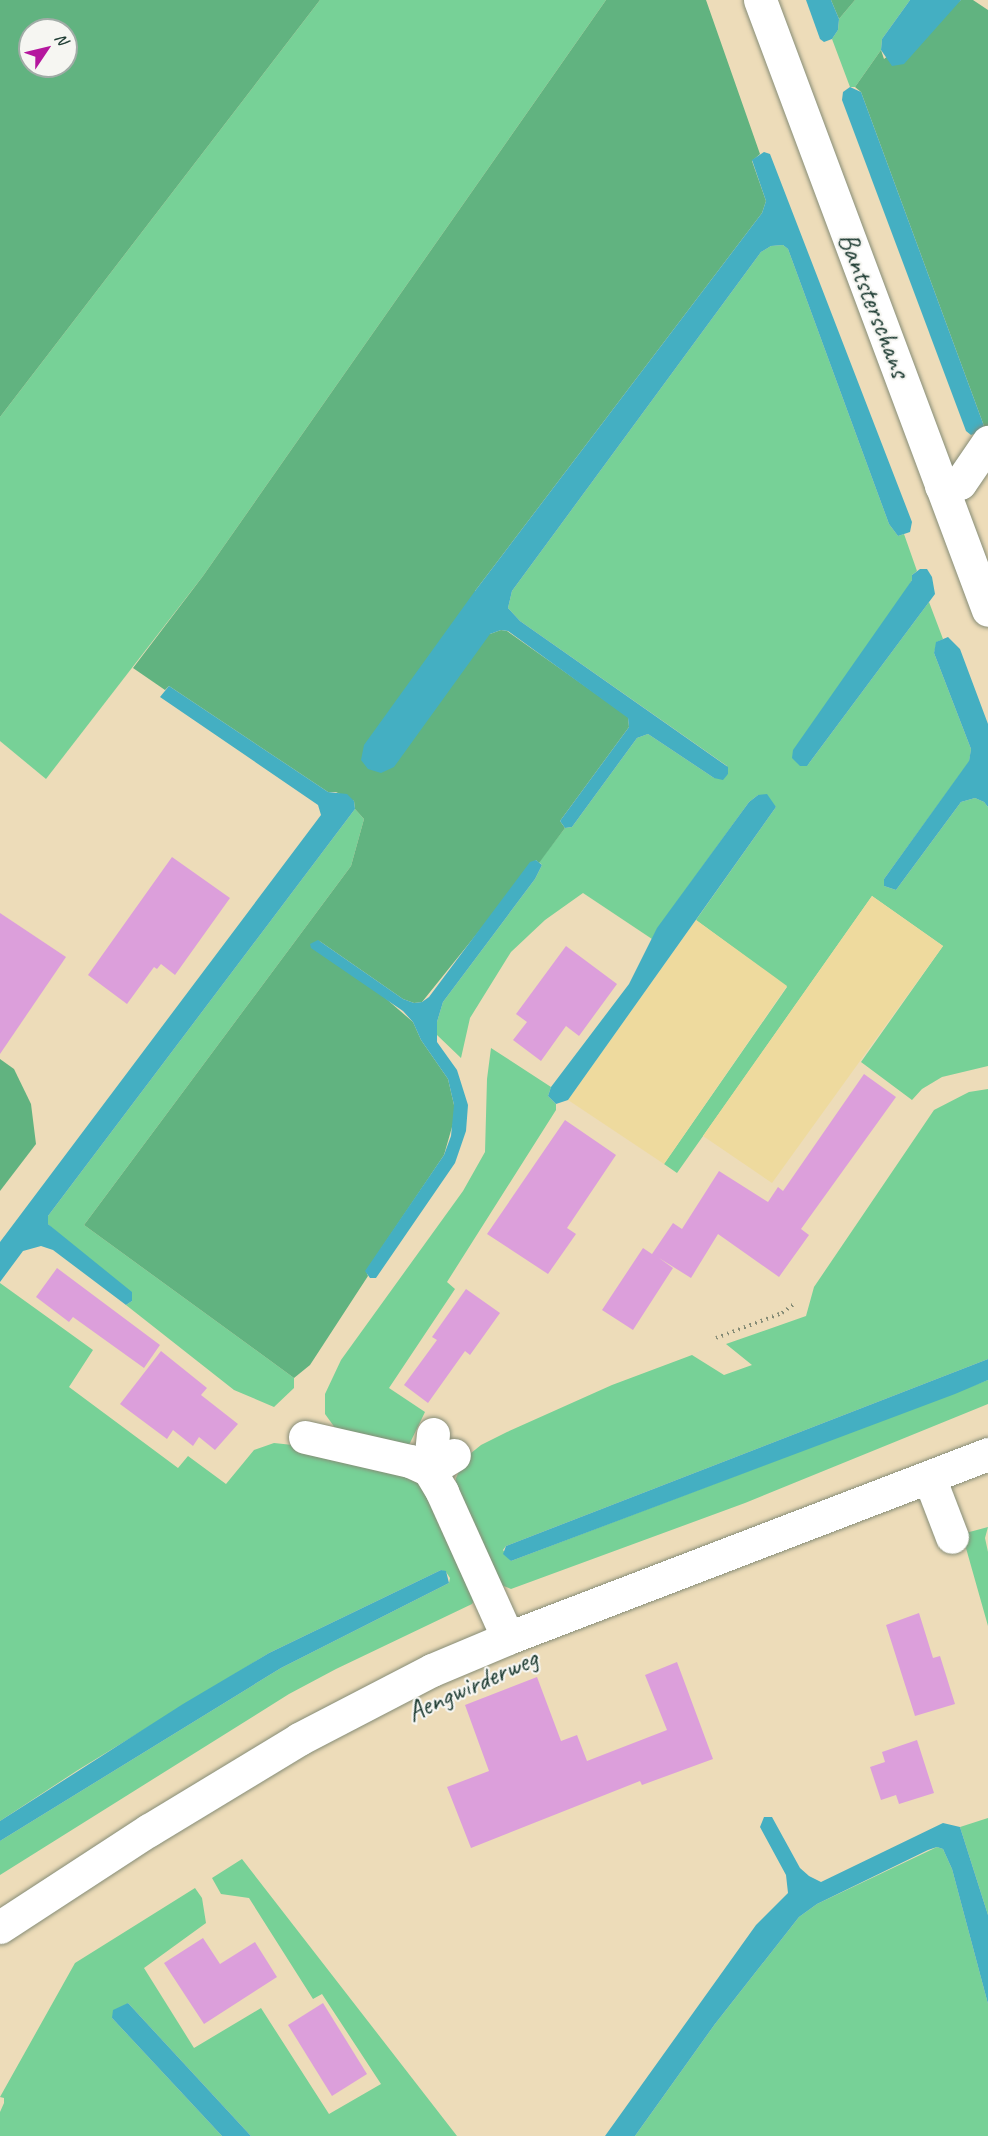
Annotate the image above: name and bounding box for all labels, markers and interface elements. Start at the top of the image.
north arrow [18,18,78,78]
text: N [50,29,72,49]
street label: Bantsterschans [831,228,917,382]
street label: Aengwirderweg [402,1641,542,1729]

